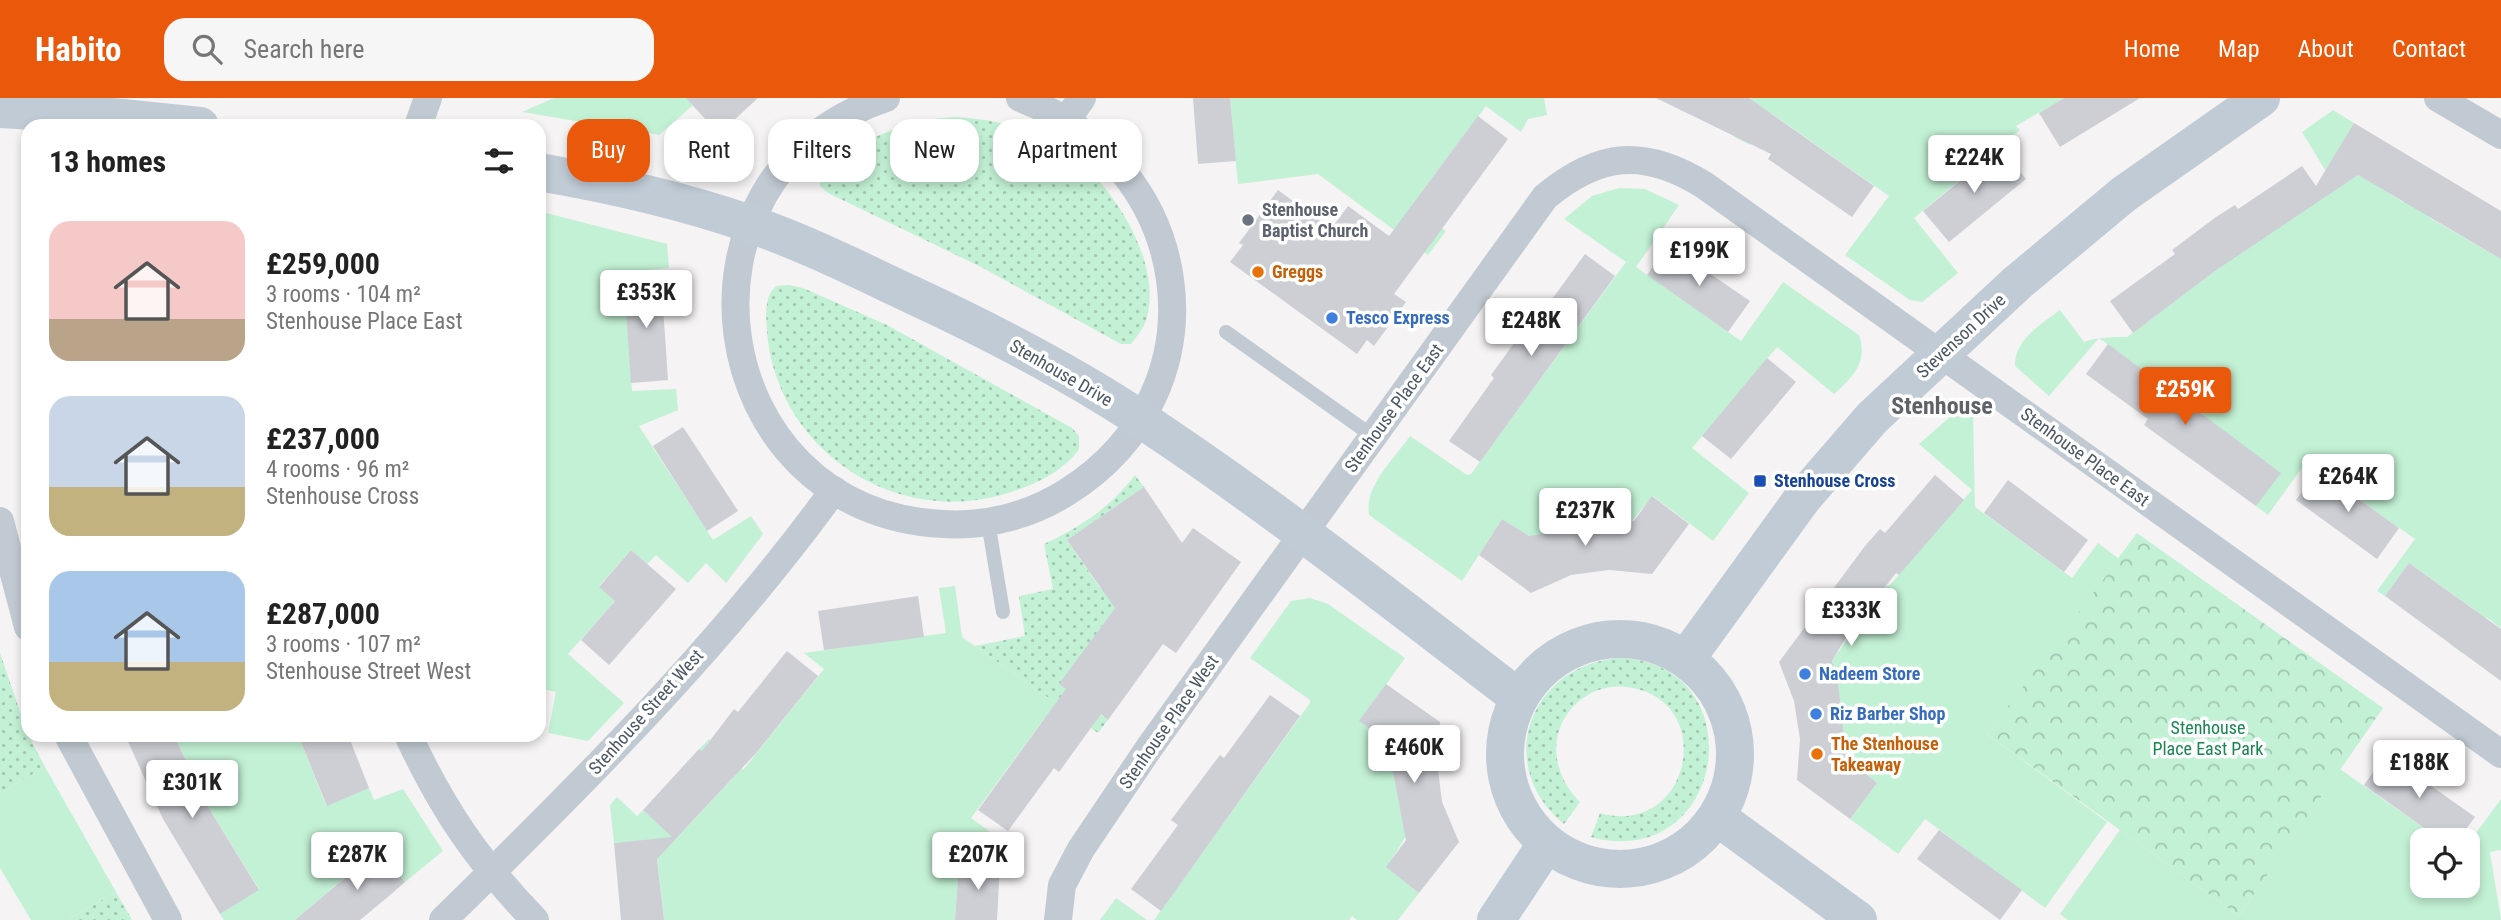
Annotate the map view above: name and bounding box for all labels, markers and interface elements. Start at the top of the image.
search box [164,18,654,81]
text: Habito [35,30,122,69]
icon: search [188,30,226,68]
text: Search here [244,34,364,64]
text: Home [2124,35,2180,63]
text: Map [2218,35,2260,63]
text: About [2298,35,2354,63]
text: Contact [2392,35,2466,63]
chip: Buy [567,119,650,182]
chip: Rent [664,119,754,182]
chip: Filters [768,119,876,182]
chip: New [890,119,979,182]
chip: Apartment [993,119,1142,182]
pin: £224K [1925,136,2023,195]
icon: filters [480,142,518,180]
text: 13 homes [49,144,166,179]
text: £224K [1944,144,2004,171]
place label: Stenhouse Baptist Church [1262,199,1368,241]
marker: Stenhouse Baptist Church [1240,212,1256,228]
pin: £199K [1650,228,1748,288]
text: £199K [1669,237,1729,264]
text: £259,000 [266,246,380,281]
icon: home [105,249,189,333]
place label: Greggs [1272,261,1323,282]
marker: Greggs [1250,264,1266,280]
pin: £353K [597,271,695,330]
text: £353K [616,279,676,306]
text: 3 rooms · 104 m² [266,281,421,308]
street label: Stevenson Drive [1912,289,2009,382]
pin: £248K [1482,299,1580,358]
place label: Tesco Express [1346,307,1450,328]
text: £248K [1501,307,1561,334]
text: Stenhouse Place East [266,308,462,335]
marker: Tesco Express [1324,310,1340,326]
street label: Stenhouse Drive [1006,335,1116,410]
street label: Stenhouse Place East [1340,339,1447,476]
pin: £259K [2136,368,2234,427]
text: £259K [2155,376,2215,403]
district label: Stenhouse [1891,392,1993,420]
street label: Stenhouse Place East [2017,403,2154,510]
text: £237,000 [266,421,380,456]
icon: home [105,424,189,508]
pin: £264K [2299,454,2397,514]
text: 4 rooms · 96 m² [266,456,409,483]
text: £264K [2318,463,2378,490]
place label: Stenhouse Cross [1774,470,1896,491]
marker: Stenhouse Cross [1752,473,1768,489]
text: Stenhouse Cross [266,483,419,510]
pin: £237K [1536,489,1634,548]
text: £237K [1555,497,1615,524]
pin: £333K [1802,588,1900,648]
text: £287,000 [266,596,380,631]
text: £333K [1821,597,1881,624]
icon: home [105,599,189,683]
text: 3 rooms · 107 m² [266,631,421,658]
street label: Stenhouse Street West [584,645,707,778]
street label: Stenhouse Place West [1115,651,1223,792]
text: Stenhouse Street West [266,658,471,685]
place label: Nadeem Store [1819,663,1921,684]
marker: Nadeem Store [1797,666,1813,682]
place label: Riz Barber Shop [1830,703,1945,724]
marker: Riz Barber Shop [1808,706,1824,722]
park label: Stenhouse Place East Park [2153,717,2263,759]
pin: £460K [1365,726,1463,785]
place label: The Stenhouse Takeaway [1831,733,1939,775]
text: £460K [1384,734,1444,761]
pin: £188K [2370,740,2468,800]
marker: The Stenhouse Takeaway [1809,746,1825,762]
text: £188K [2389,749,2449,776]
pin: £301K [143,760,241,820]
text: £301K [162,769,222,796]
map controls [2410,828,2480,898]
button: locate [2410,828,2480,898]
pin: £287K [308,832,406,892]
pin: £207K [929,832,1027,892]
text: £287K [327,841,387,868]
text: £207K [948,841,1008,868]

